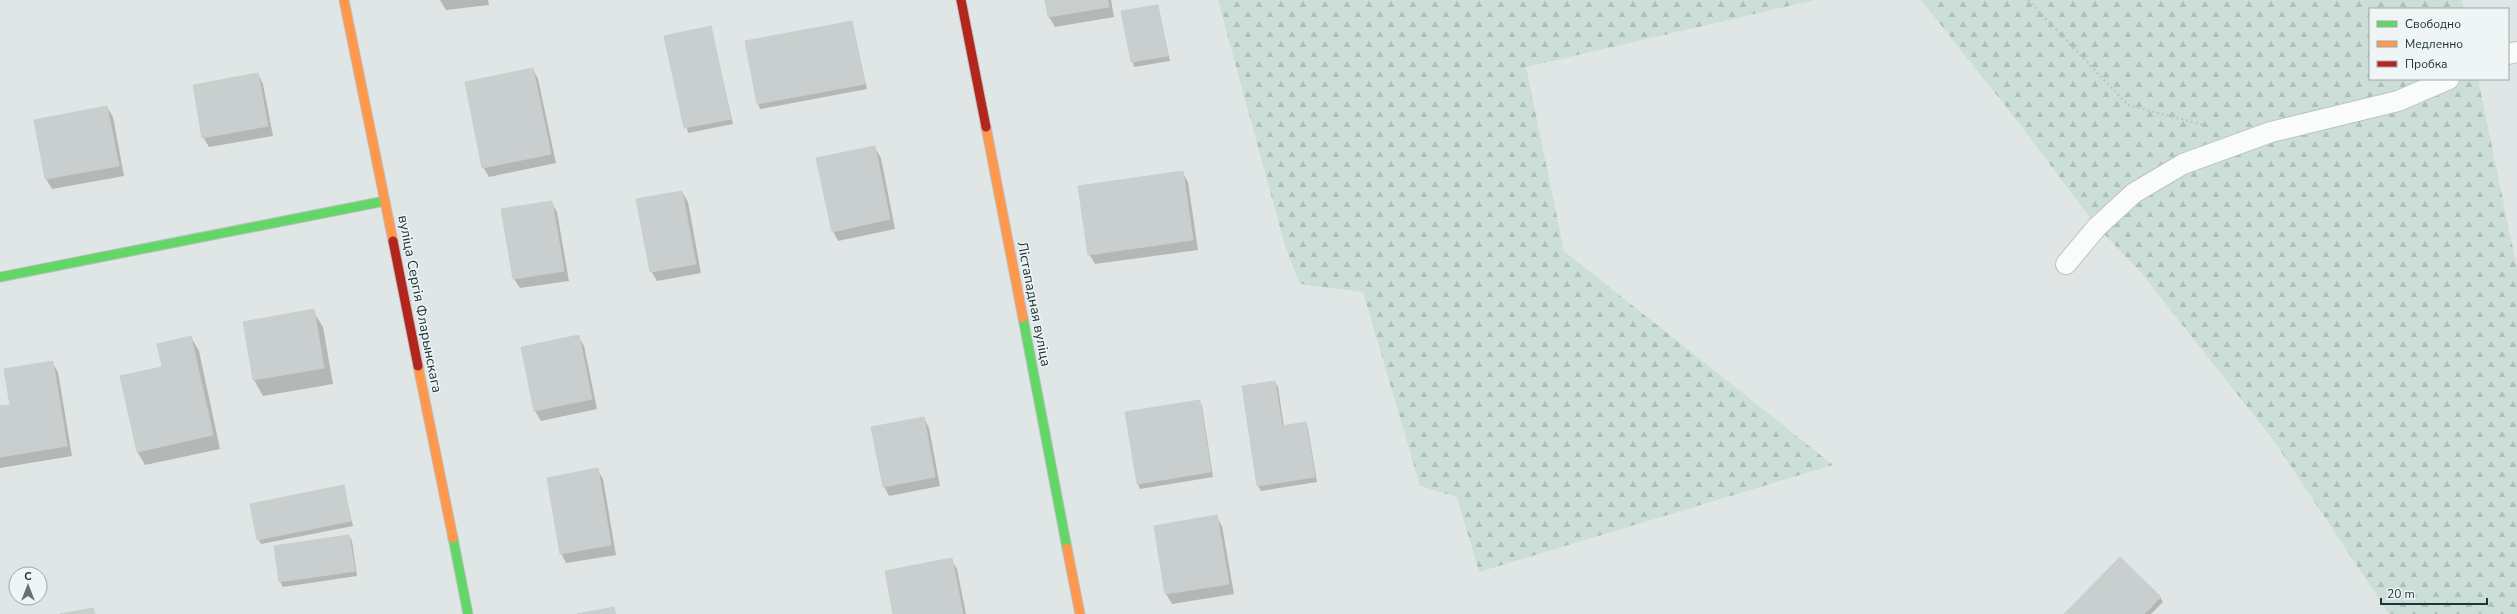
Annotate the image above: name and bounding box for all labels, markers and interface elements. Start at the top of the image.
legend [2369,8,2509,80]
text: Свободно [2405,16,2461,32]
text: Медленно [2405,36,2463,52]
text: Пробка [2405,56,2448,72]
street label: вуліца Сергія Фларынскага [393,214,447,394]
street label: Лістападная вуліца [1013,240,1055,368]
north arrow [8,566,48,606]
text: С [24,569,32,584]
scale bar [2381,580,2487,606]
text: 20 m [2387,586,2415,602]

